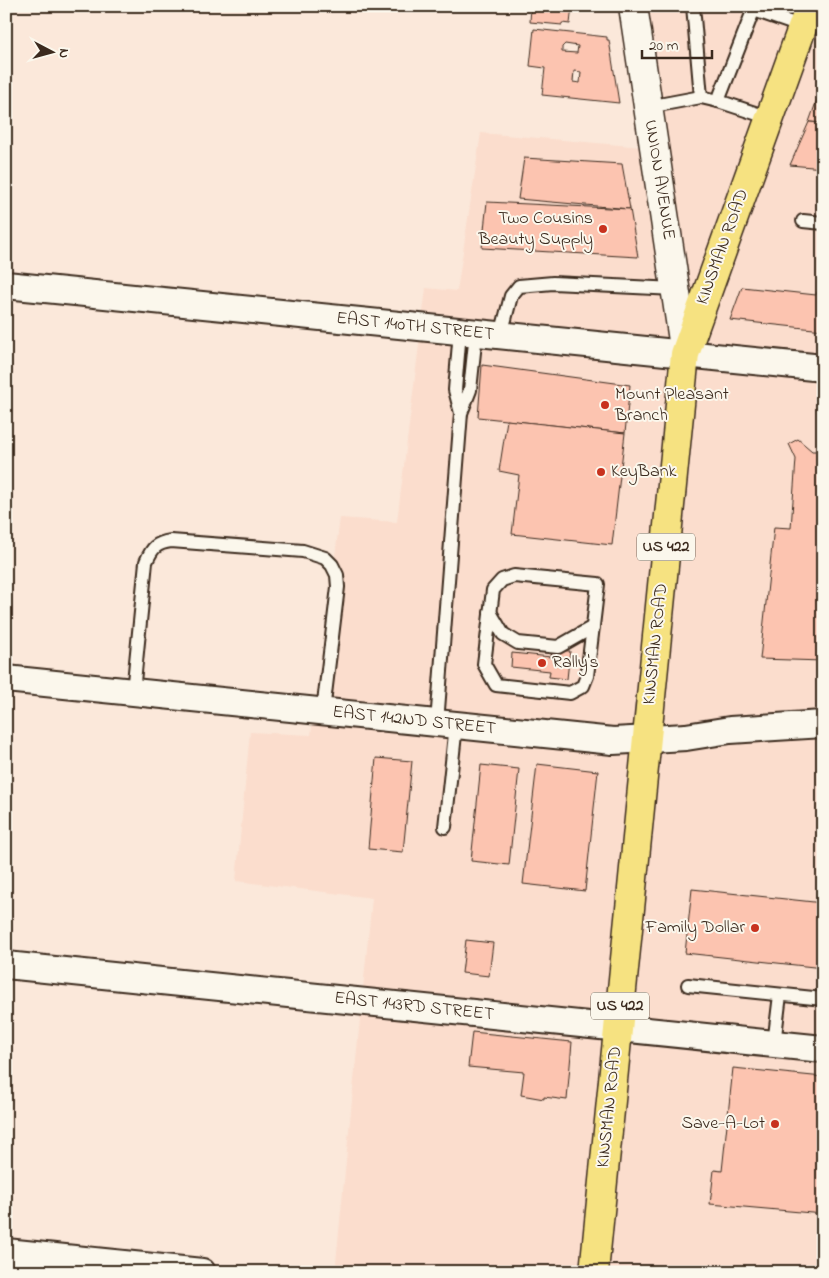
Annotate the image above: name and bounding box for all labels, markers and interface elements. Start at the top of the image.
north arrow [28,28,78,78]
scale bar [642,28,712,60]
text: 20 m [649,35,679,57]
text: N [53,47,74,59]
street label: UNION AVENUE [637,118,681,242]
street label: KINSMAN ROAD [690,185,756,309]
place label: Two Cousins Beauty Supply [477,206,593,253]
marker: Two Cousins Beauty Supply [597,223,609,235]
street label: EAST 140TH STREET [335,306,495,348]
place label: Mount Pleasant Branch [614,382,729,429]
marker: Mount Pleasant Branch [599,399,611,411]
place label: KeyBank [611,459,677,485]
marker: KeyBank [595,466,607,478]
road number: US 422 [637,534,695,560]
street label: KINSMAN ROAD [637,582,675,706]
place label: Rally's [552,650,599,676]
marker: Rally's [536,657,548,669]
street label: EAST 142ND STREET [331,699,497,743]
place label: Family Dollar [644,915,745,941]
marker: Family Dollar [749,922,761,934]
street label: EAST 143RD STREET [333,986,495,1028]
road number: US 422 [591,992,649,1019]
street label: KINSMAN ROAD [591,1045,629,1169]
place label: Save-A-Lot [682,1111,765,1137]
marker: Save-A-Lot [769,1118,781,1130]

